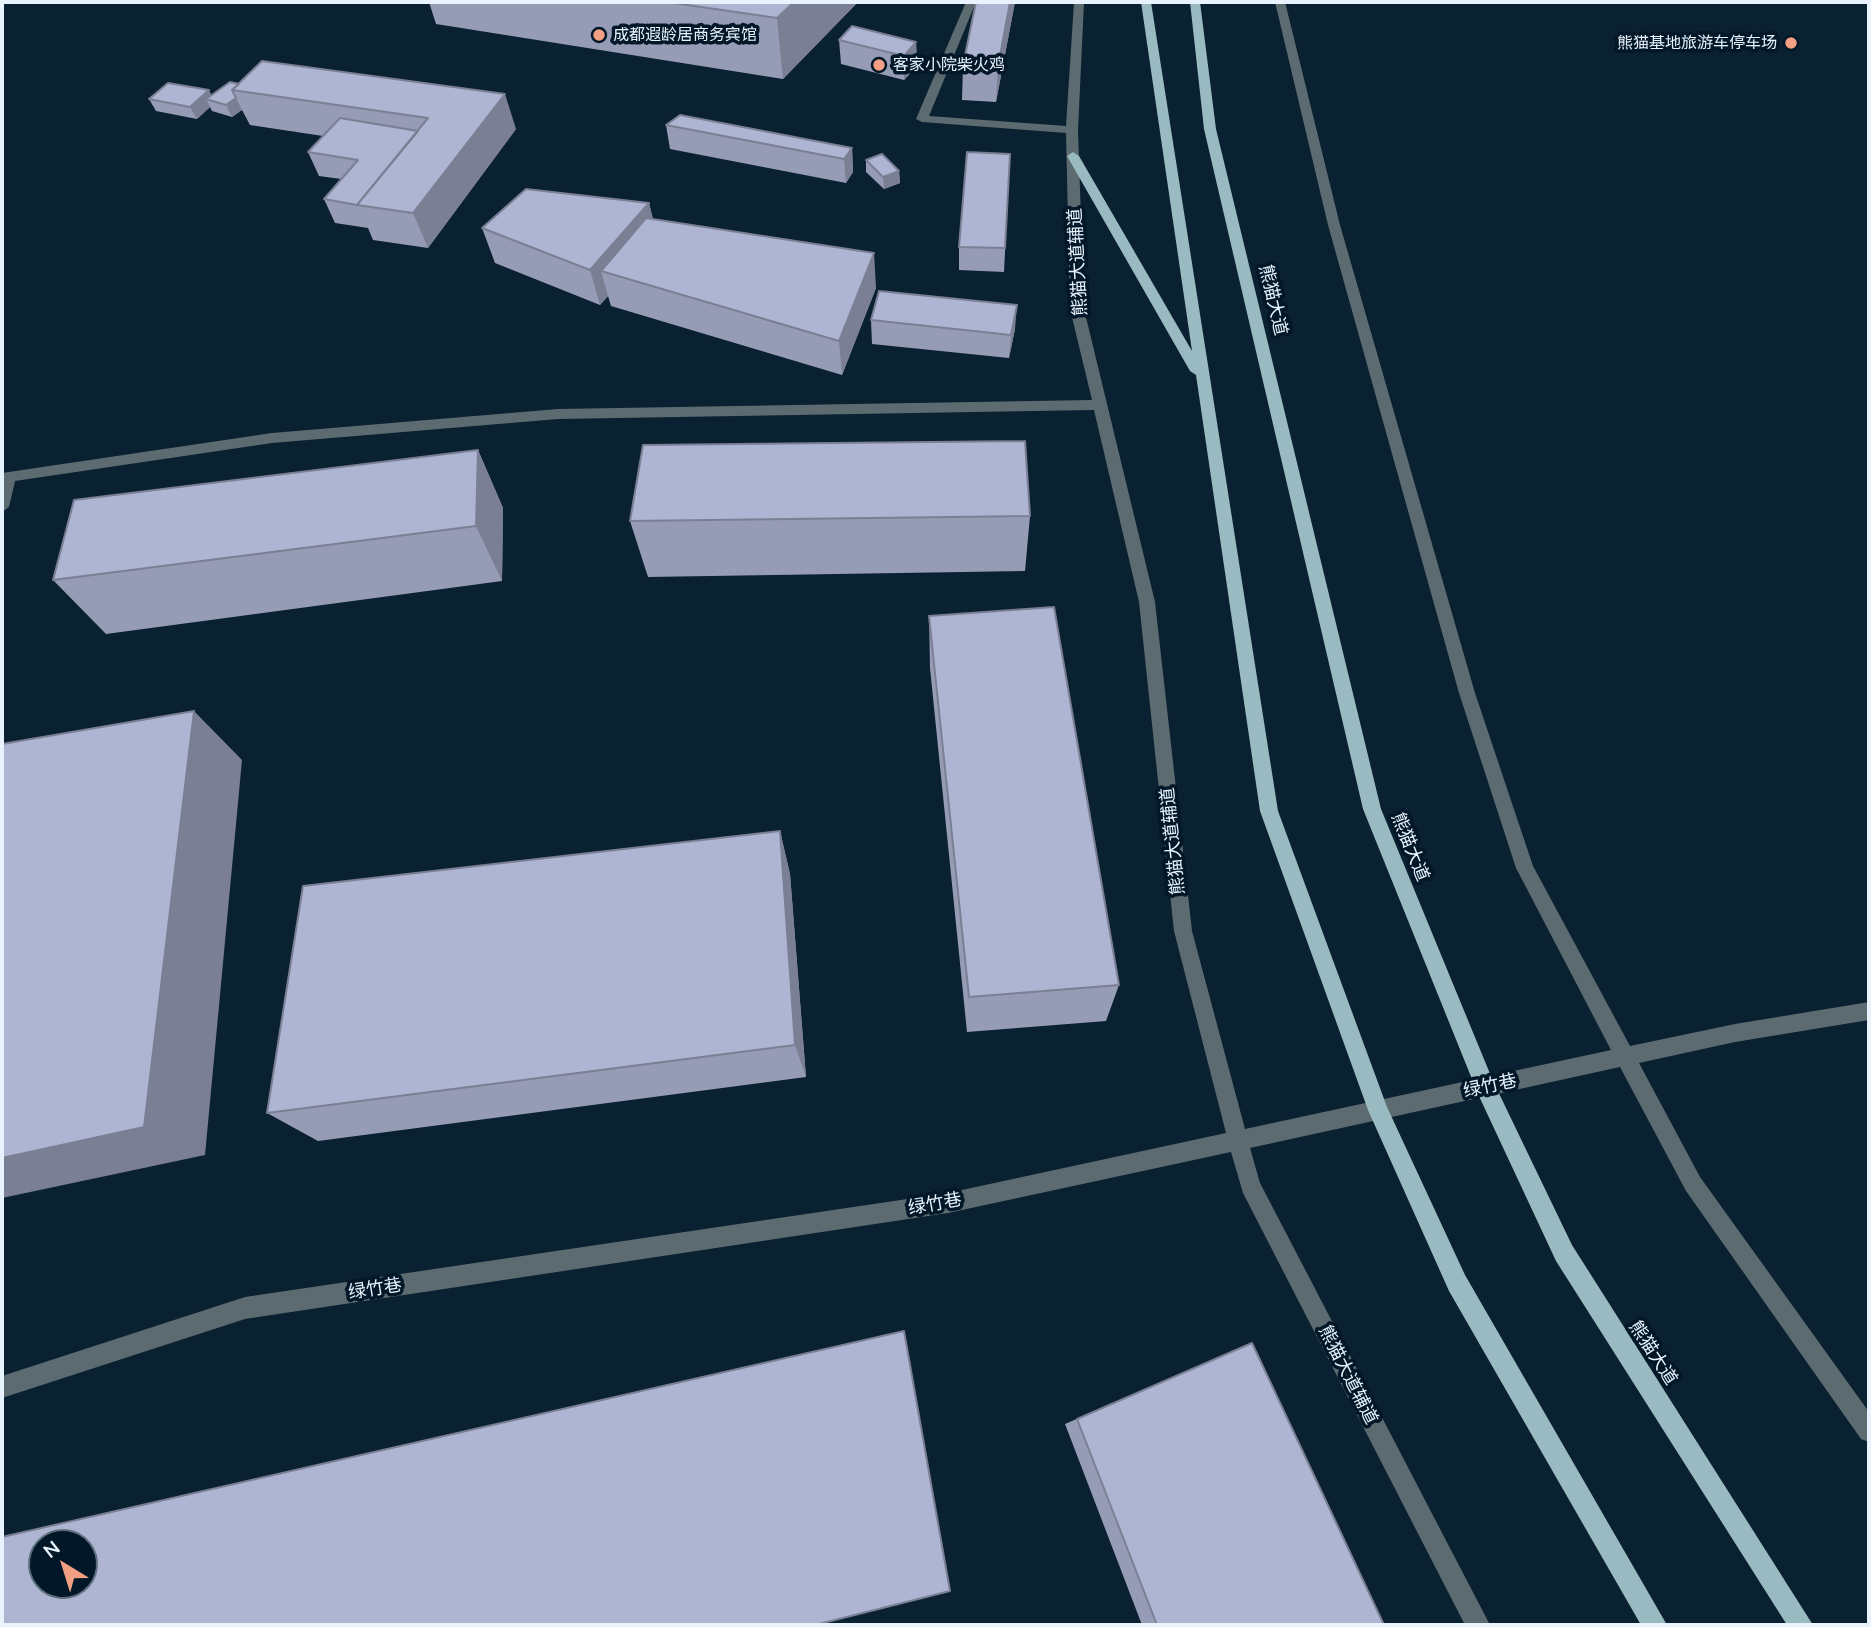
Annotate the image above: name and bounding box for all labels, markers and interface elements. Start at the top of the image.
place label: 成都遐龄居商务宾馆 [613,25,757,45]
marker: 成都遐龄居商务宾馆 [591,27,607,43]
place label: 熊猫基地旅游车停车场 [1617,33,1777,53]
marker: 熊猫基地旅游车停车场 [1783,35,1799,51]
place label: 客家小院柴火鸡 [893,55,1005,75]
marker: 客家小院柴火鸡 [871,57,887,73]
street label: 熊猫大道辅道 [1064,208,1092,316]
street label: 熊猫大道 [1254,262,1292,338]
street label: 熊猫大道辅道 [1157,786,1189,896]
street label: 熊猫大道 [1387,810,1433,884]
street label: 绿竹巷 [1461,1070,1519,1102]
street label: 绿竹巷 [907,1189,963,1219]
street label: 绿竹巷 [347,1274,403,1304]
street label: 熊猫大道 [1624,1317,1682,1389]
street label: 熊猫大道辅道 [1314,1322,1382,1428]
north arrow [28,1529,98,1599]
text: N [38,1535,64,1563]

